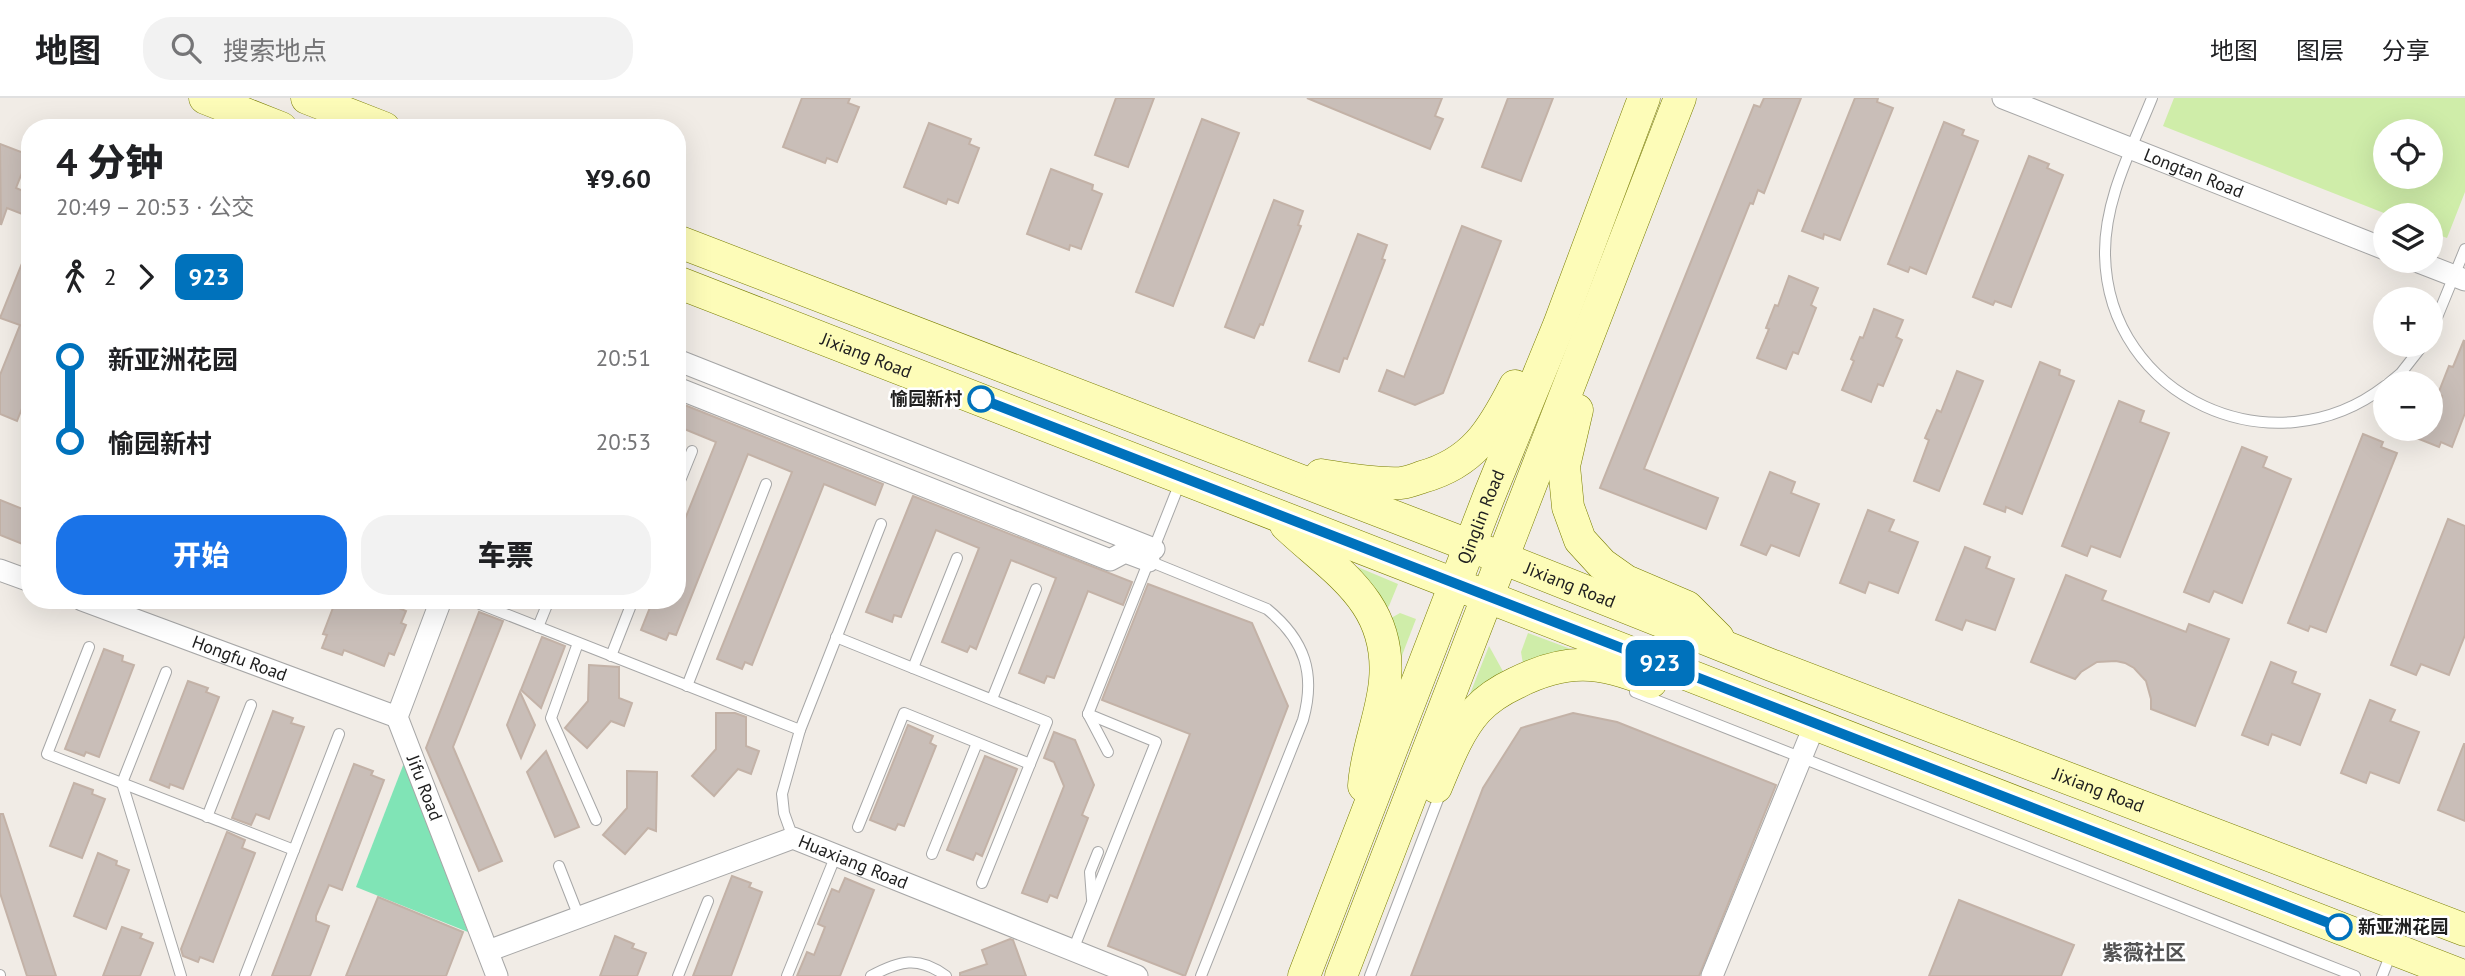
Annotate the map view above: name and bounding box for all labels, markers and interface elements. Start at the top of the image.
search box [143,17,633,80]
text: 地图 [35,28,101,71]
icon: search [167,29,205,67]
text: 搜索地点 [223,34,327,67]
text: 地图 [2210,35,2258,66]
text: 图层 [2296,35,2344,66]
text: 分享 [2382,35,2430,66]
map controls [2373,119,2443,441]
button: locate [2373,119,2443,189]
text: 4 分钟 [56,137,163,186]
street label: Longtan Road [2141,143,2247,203]
text: ¥9.60 [586,162,651,195]
text: 20:49 – 20:53 · 公交 [56,192,255,221]
button: layers [2373,203,2443,273]
icon: walk [56,258,94,296]
icon: forward [127,258,165,296]
text: 923 [189,261,229,292]
text: 2 [104,262,117,291]
button: + [2373,287,2443,357]
street label: Jixiang Road [817,327,915,383]
text: 新亚洲花园 [108,343,238,376]
text: 20:51 [596,343,651,372]
button: − [2373,371,2443,441]
marker: 愉园新村 [968,386,994,412]
place label: 愉园新村 [890,387,962,410]
text: 愉园新村 [108,427,212,460]
text: 20:53 [596,427,651,456]
street label: Qinglin Road [1452,466,1510,567]
button: 开始 [56,515,347,595]
button: 车票 [361,515,651,595]
street label: Jixiang Road [1521,556,1619,613]
street label: Hongfu Road [189,630,290,686]
line badge: 923 [1620,640,1700,686]
text: 923 [1640,647,1680,678]
street label: Jifu Road [401,751,448,824]
street label: Jixiang Road [2049,761,2148,817]
street label: Huaxiang Road [795,829,912,894]
marker: 新亚洲花园 [2326,914,2352,940]
place label: 新亚洲花园 [2358,915,2448,938]
district label: 紫薇社区 [2102,939,2186,966]

